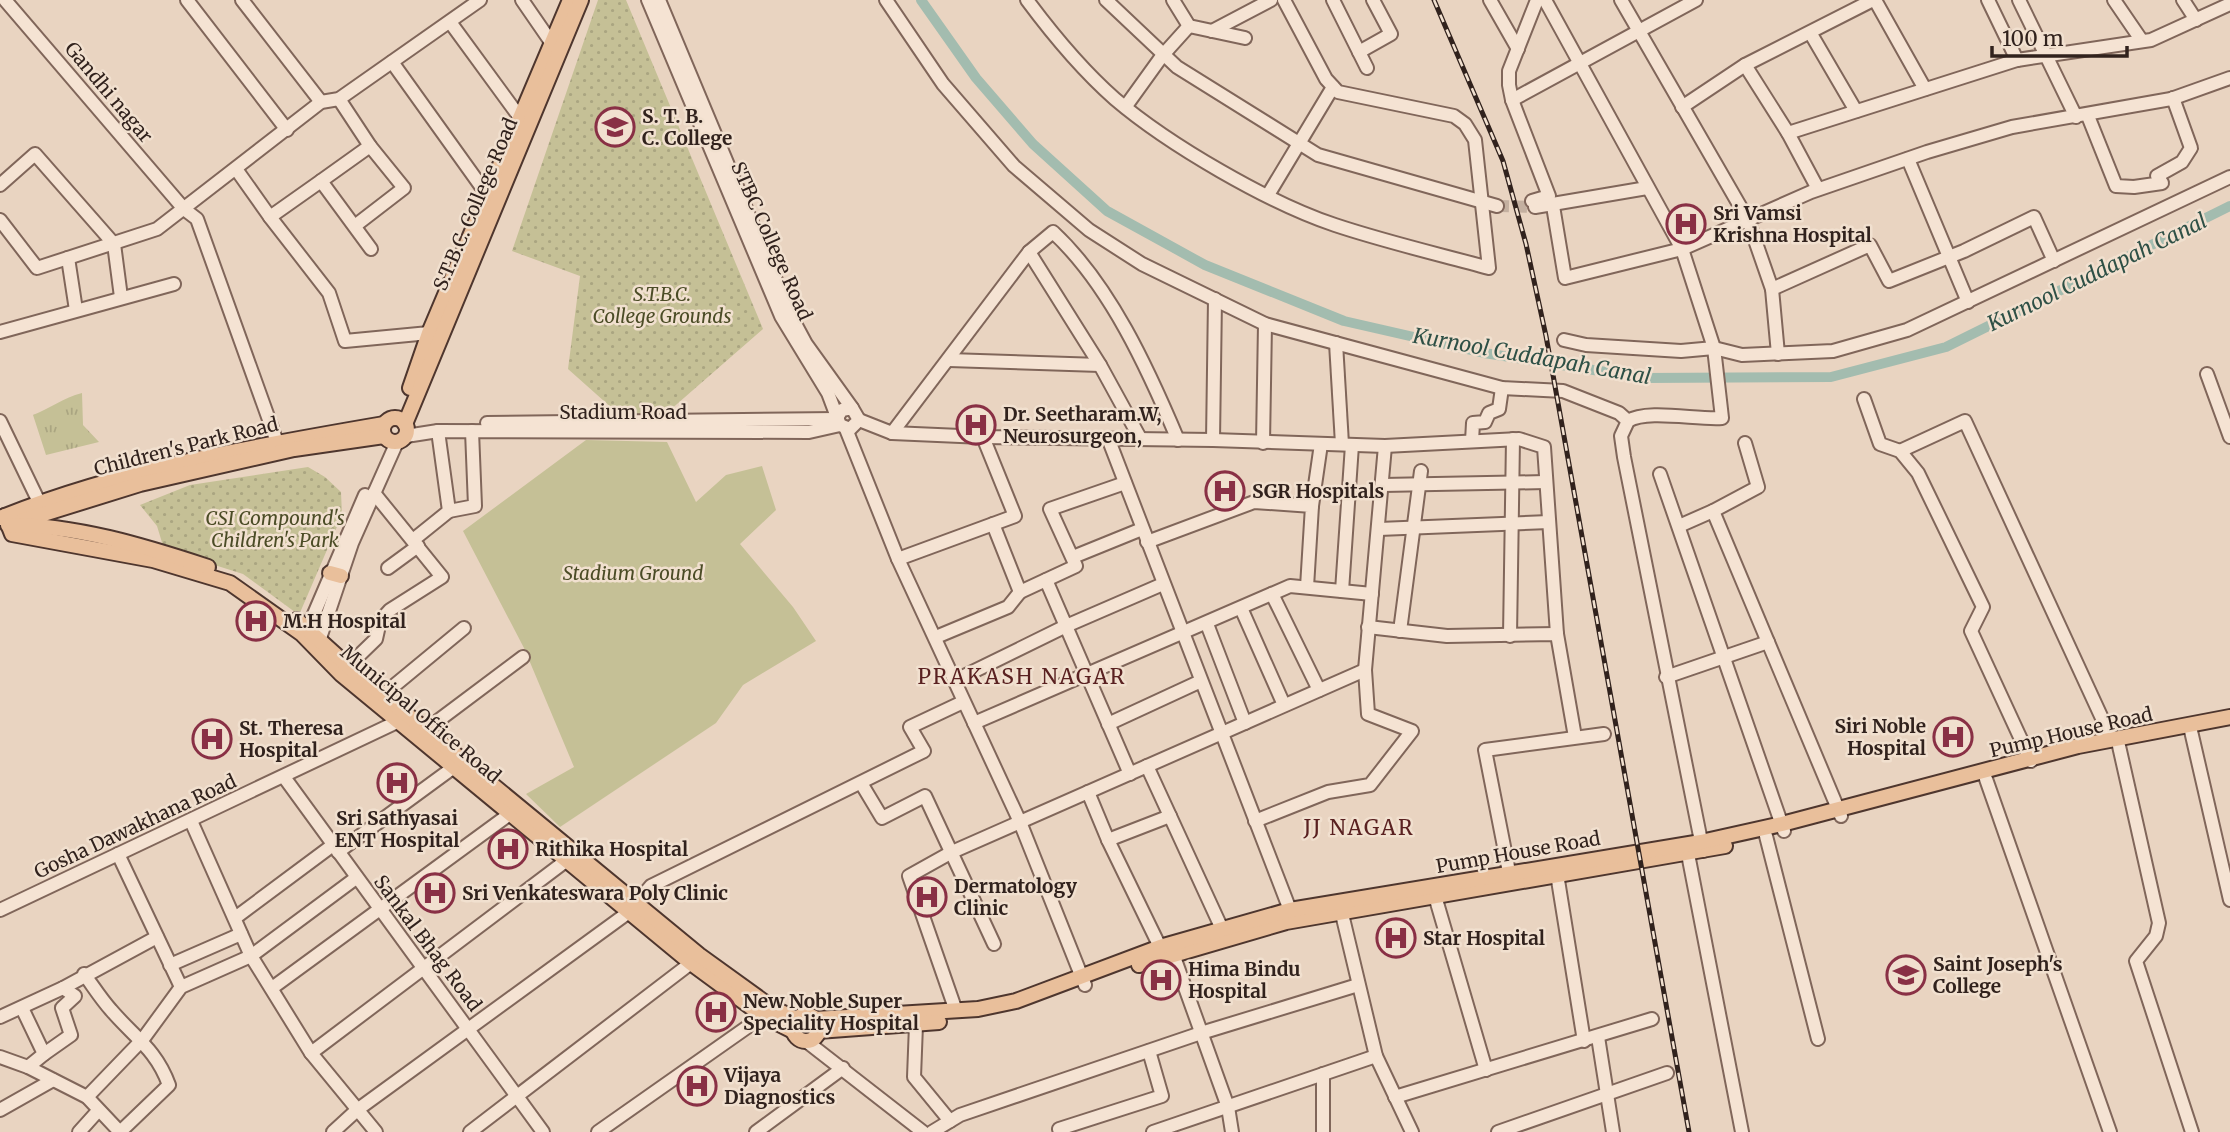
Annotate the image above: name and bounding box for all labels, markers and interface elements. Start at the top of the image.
scale bar [1992,14,2127,58]
text: 100 m [2002,25,2064,52]
street label: Gandhi nagar [60,37,158,148]
place label: S. T. B. C. College [642,104,732,150]
school or university icon: S. T. B. C. College [594,106,636,148]
street label: S.T.B.C. College Road [428,114,522,294]
street label: STBC College Road [726,158,818,324]
place label: Sri Vamsi Krishna Hospital [1713,201,1872,247]
hospital icon: Sri Vamsi Krishna Hospital [1665,203,1707,245]
water label: Kurnool Cuddapah Canal [1982,207,2211,337]
park label: S.T.B.C. College Grounds [592,282,732,328]
water label: Kurnool Cuddapah Canal [1410,322,1653,390]
street label: Stadium Road [559,400,687,424]
place label: Dr. Seetharam.W, Neurosurgeon, [1003,402,1162,448]
hospital icon: Dr. Seetharam.W, Neurosurgeon, [955,404,997,446]
street label: Children's Park Road [91,411,281,481]
hospital icon: SGR Hospitals [1204,470,1246,512]
place label: SGR Hospitals [1252,479,1385,503]
park label: CSI Compound's Children's Park [205,506,345,552]
park label: Stadium Ground [563,561,703,585]
hospital icon: M.H Hospital [235,600,277,642]
place label: M.H Hospital [283,609,406,633]
street label: Municipal Office Road [336,640,506,788]
district label: PRAKASH NAGAR [917,663,1127,690]
street label: Pump House Road [1987,702,2155,762]
place label: Siri Noble Hospital [1834,714,1926,760]
place label: St. Theresa Hospital [239,716,344,762]
hospital icon: Siri Noble Hospital [1932,716,1974,758]
hospital icon: St. Theresa Hospital [191,718,233,760]
hospital icon: Sri Sathyasai ENT Hospital [376,762,418,804]
street label: Gosha Dawakhana Road [30,769,240,883]
place label: Sri Sathyasai ENT Hospital [334,806,460,852]
district label: JJ NAGAR [1302,814,1415,841]
street label: Pump House Road [1434,826,1602,878]
hospital icon: Rithika Hospital [487,828,529,870]
place label: Rithika Hospital [535,837,688,861]
street label: Sankal Bhag Road [369,870,487,1016]
hospital icon: Sri Venkateswara Poly Clinic [414,872,456,914]
place label: Dermatology Clinic [954,874,1078,920]
hospital icon: Dermatology Clinic [906,876,948,918]
place label: Sri Venkateswara Poly Clinic [462,881,728,905]
hospital icon: Star Hospital [1375,917,1417,959]
place label: Star Hospital [1423,926,1545,950]
place label: Saint Joseph's College [1933,952,2063,998]
school or university icon: Saint Joseph's College [1885,954,1927,996]
place label: Hima Bindu Hospital [1188,957,1301,1003]
hospital icon: Hima Bindu Hospital [1140,959,1182,1001]
place label: New Noble Super Speciality Hospital [743,989,919,1035]
hospital icon: New Noble Super Speciality Hospital [695,991,737,1033]
place label: Vijaya Diagnostics [723,1063,835,1109]
hospital icon: Vijaya Diagnostics [676,1065,718,1107]

